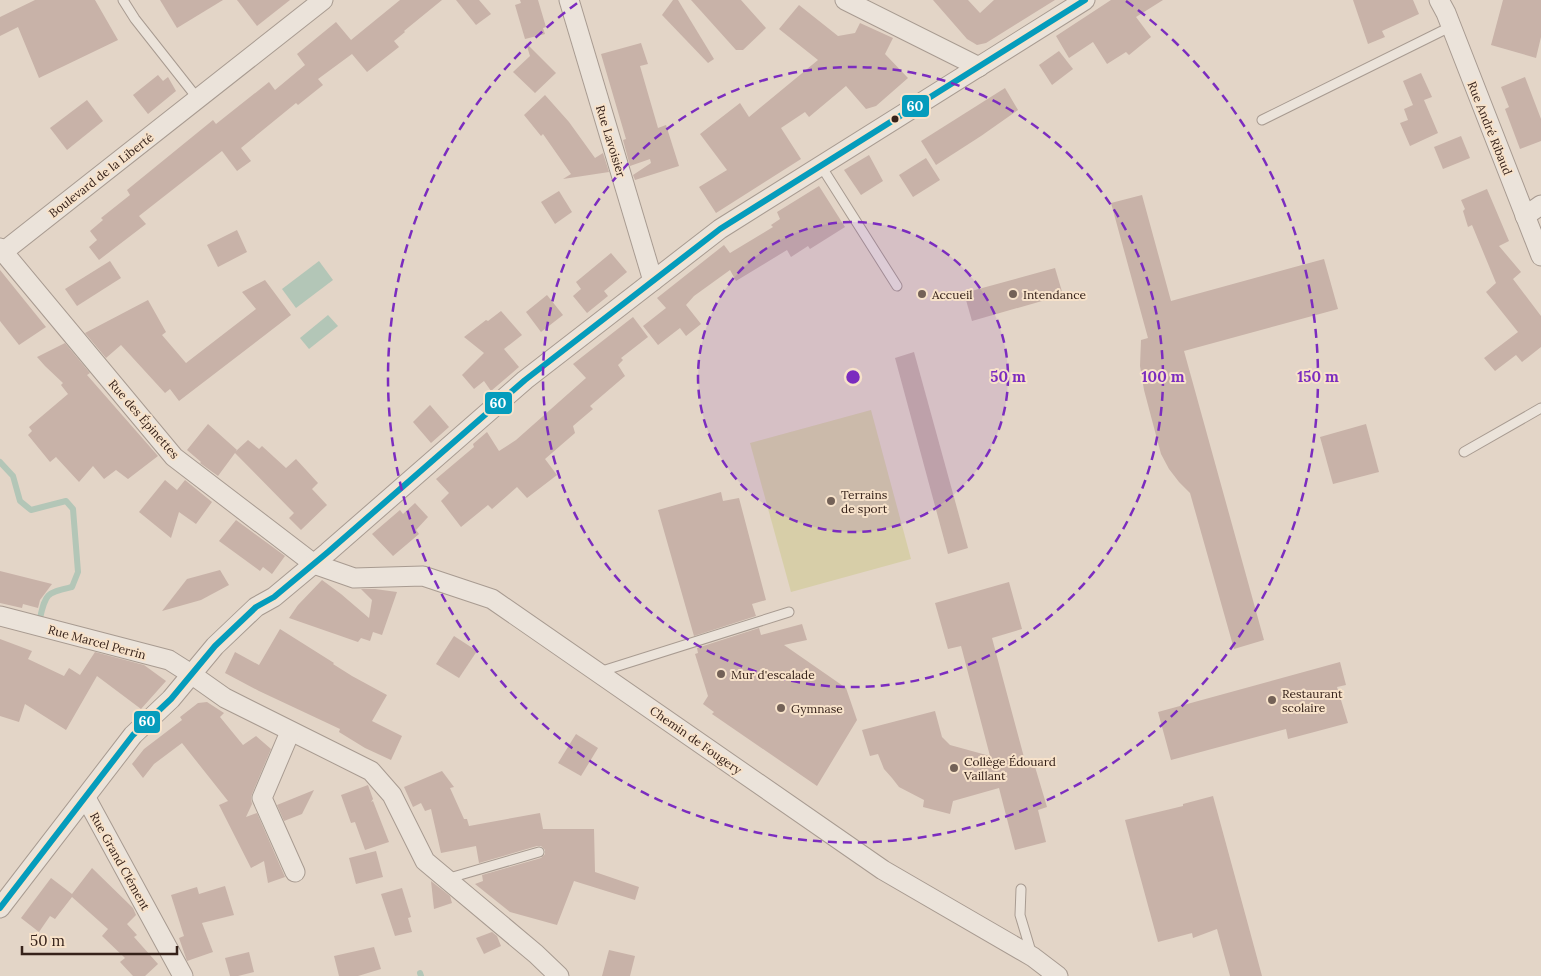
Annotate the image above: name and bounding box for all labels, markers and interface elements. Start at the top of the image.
street label: Rue André Ribaud [1464,79,1516,177]
line badge: 60 [901,94,930,118]
text: 60 [907,97,924,115]
street label: Rue Lavoisier [593,103,629,180]
unlabelled marker [890,114,900,124]
street label: Boulevard de la Liberté [46,129,157,220]
place label: Accueil [931,287,973,302]
place label: Intendance [1023,287,1087,302]
marker: Accueil [916,288,928,300]
marker: Intendance [1007,288,1019,300]
text: 50 m [990,367,1026,386]
text: 100 m [1142,367,1185,386]
text: 150 m [1297,367,1339,386]
centre of rings [844,368,862,386]
street label: Rue des Épinettes [106,376,183,462]
line badge: 60 [484,391,513,415]
text: 60 [490,394,507,412]
place label: Terrains de sport [841,487,888,516]
marker: Terrains de sport [825,495,837,507]
street label: Rue Marcel Perrin [46,622,148,662]
place label: Mur d'escalade [731,667,815,682]
marker: Mur d'escalade [715,668,727,680]
place label: Restaurant scolaire [1282,686,1343,715]
marker: Restaurant scolaire [1266,694,1278,706]
place label: Gymnase [791,701,843,716]
marker: Gymnase [775,702,787,714]
street label: Chemin de Fougery [647,703,745,778]
line badge: 60 [133,710,161,734]
text: 60 [139,712,156,730]
place label: Collège Édouard Vaillant [963,754,1056,783]
marker: Collège Édouard Vaillant [948,762,960,774]
street label: Rue Grand Clément [87,809,153,913]
scale bar [22,924,178,956]
text: 50 m [30,931,65,950]

